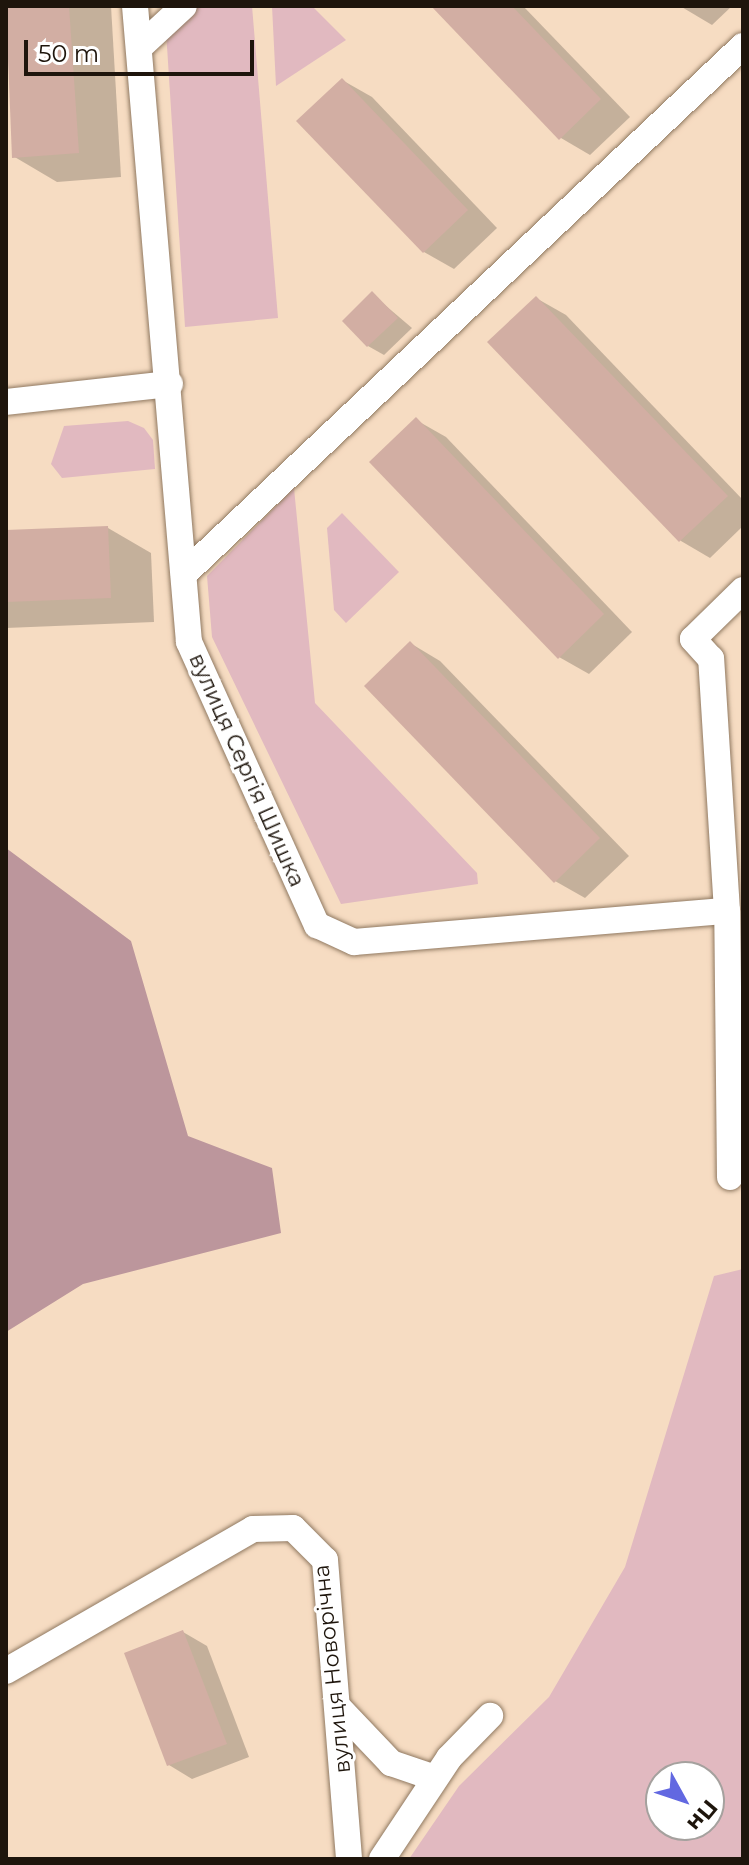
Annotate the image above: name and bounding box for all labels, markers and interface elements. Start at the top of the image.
scale bar [28,24,258,74]
text: 50 m [38,39,99,68]
street label: вулиця Сергія Шишка [184,649,310,891]
street label: вулиця Новорічна [308,1563,356,1775]
north arrow [645,1761,725,1841]
text: Пн [681,1794,723,1837]

